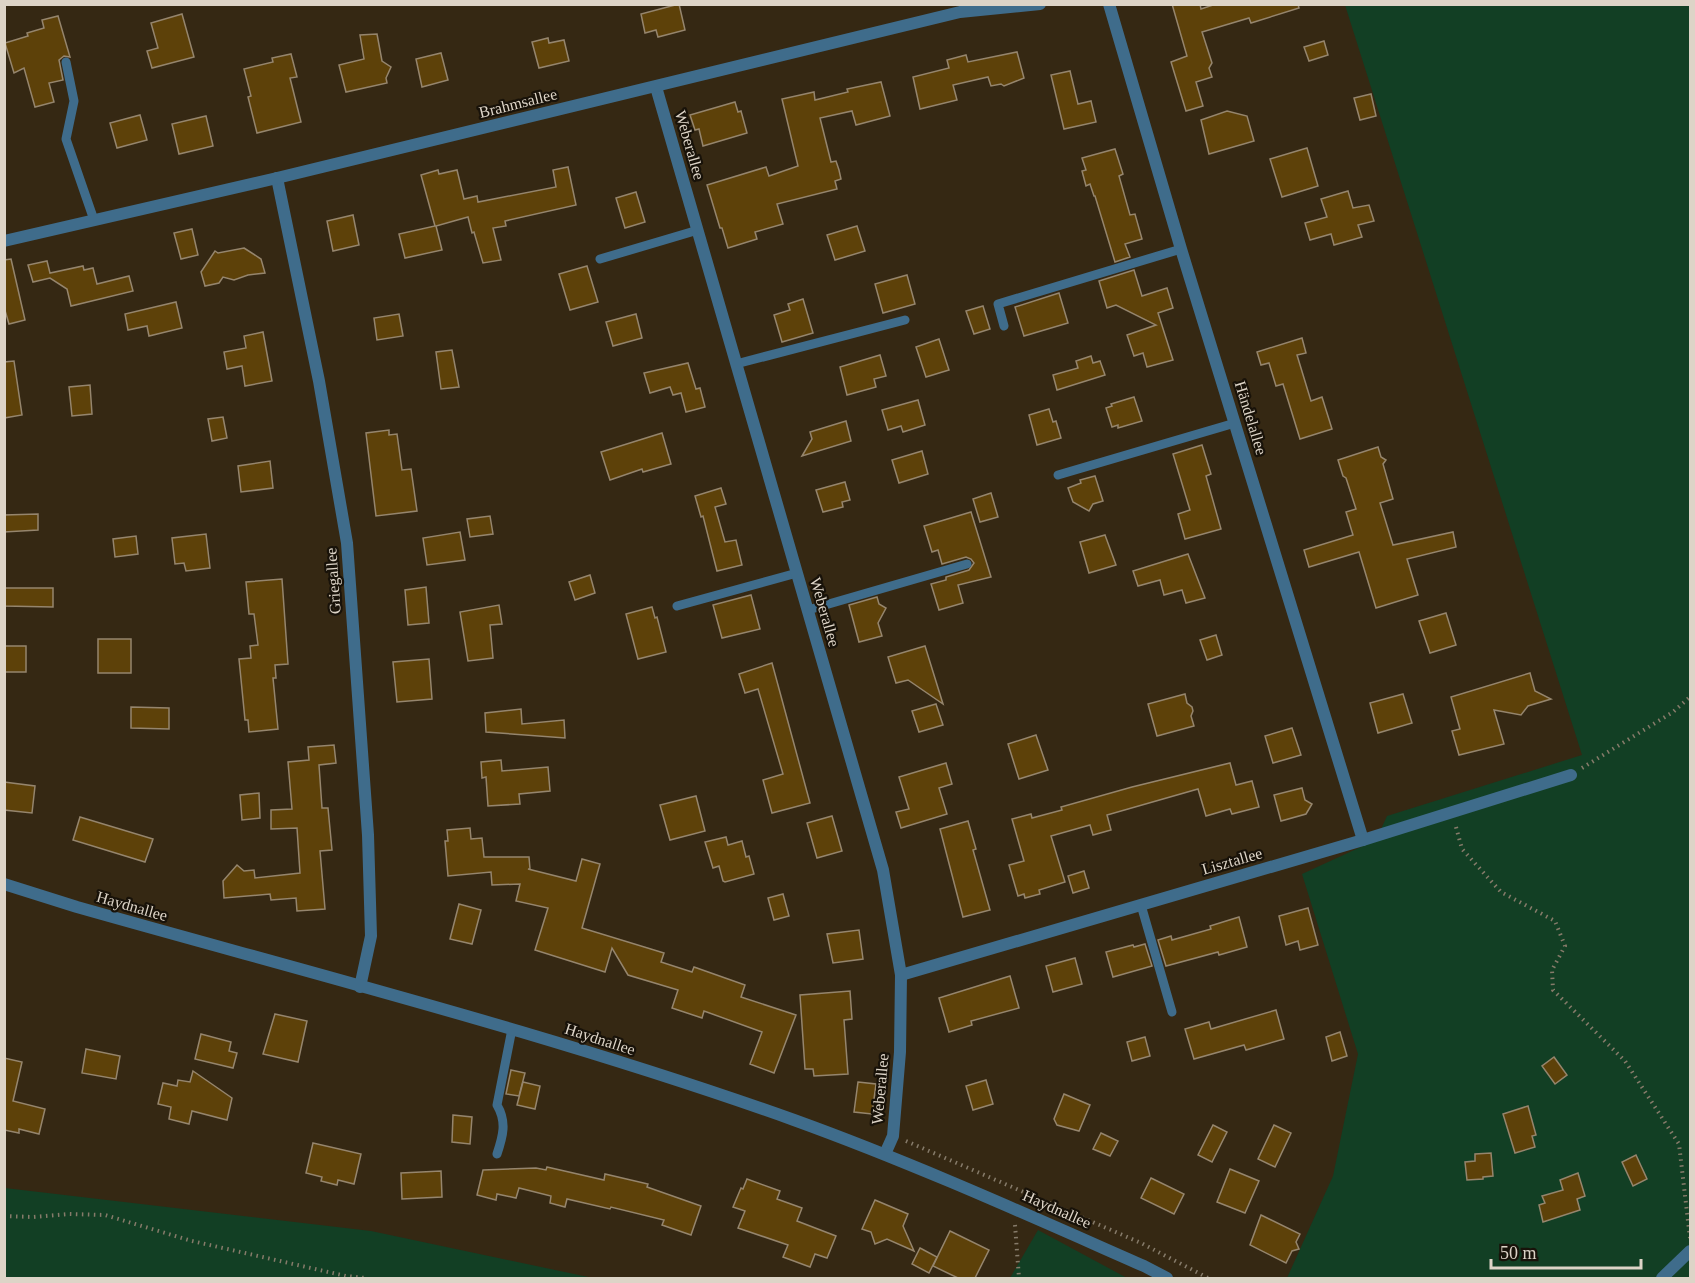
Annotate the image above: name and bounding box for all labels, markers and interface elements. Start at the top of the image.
street label: Brahmsallee [477,85,559,121]
street label: Weberallee [672,108,708,182]
street label: Händelallee [1232,379,1270,457]
street label: Griegallee [322,547,345,615]
street label: Weberallee [807,575,843,649]
street label: Lisztallee [1200,844,1264,878]
street label: Haydnallee [94,888,169,925]
street label: Haydnallee [562,1020,637,1059]
street label: Weberallee [868,1053,892,1125]
street label: Haydnallee [1020,1186,1094,1232]
scale bar [1491,1232,1641,1270]
text: 50 m [1500,1243,1537,1263]

